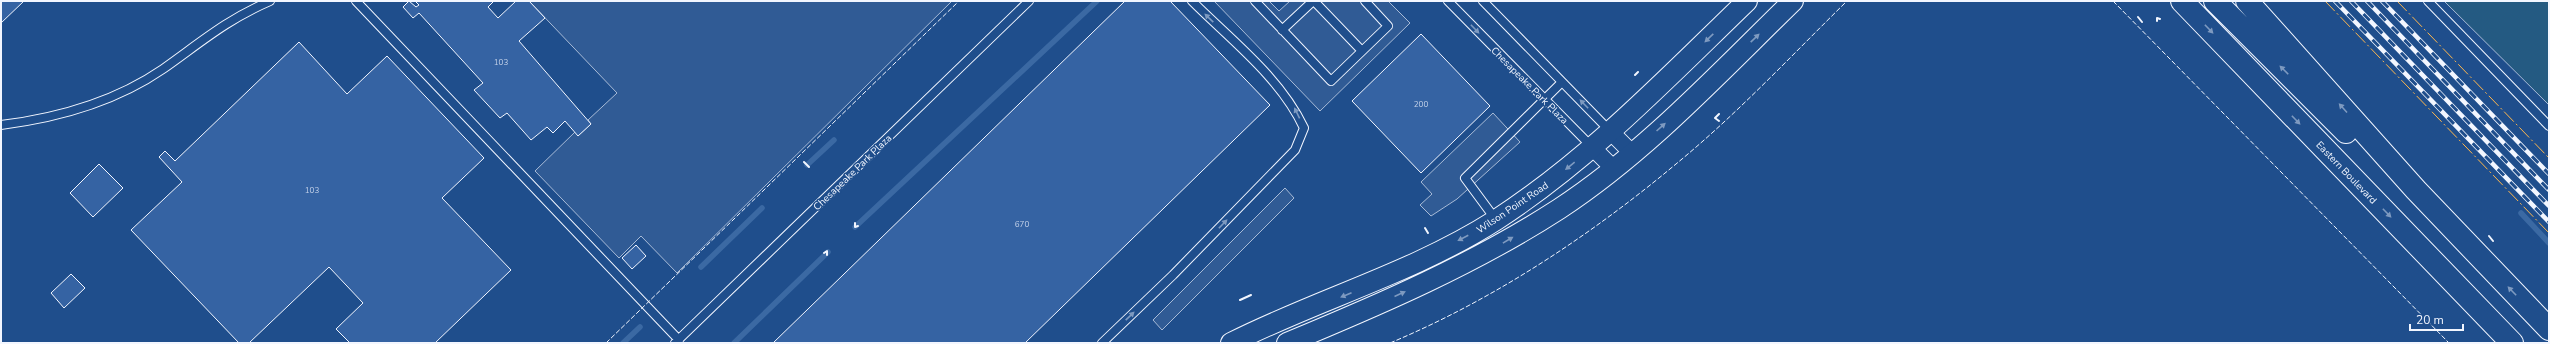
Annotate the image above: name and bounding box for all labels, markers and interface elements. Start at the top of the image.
one-way arrow [1204,13,1214,23]
one-way arrow [1471,24,1480,34]
one-way arrow [2204,24,2214,34]
one-way arrow [1704,33,1714,42]
one-way arrow [1750,33,1760,42]
street label: Chesapeake Park Plaza [1488,44,1571,127]
house number: 103 [494,57,508,68]
one-way arrow [2279,65,2289,75]
house number: 200 [1414,99,1428,110]
one-way arrow [1579,99,1588,109]
one-way arrow [2339,103,2348,114]
one-way arrow [1294,107,1300,119]
one-way arrow [2292,115,2301,125]
one-way arrow [1656,122,1666,132]
street label: Chesapeake Park Plaza [810,132,895,214]
street label: Eastern Boulevard [2313,138,2380,207]
one-way arrow [1565,161,1576,170]
street label: Wilson Point Road [1474,178,1551,237]
house number: 103 [305,185,319,196]
one-way arrow [2382,208,2391,218]
house number: 670 [1015,219,1029,230]
one-way arrow [1218,219,1227,229]
one-way arrow [1457,235,1469,242]
one-way arrow [1502,236,1514,243]
one-way arrow [2508,286,2517,296]
one-way arrow [1395,291,1406,297]
one-way arrow [1339,292,1351,298]
scale bar [2410,306,2463,332]
one-way arrow [1125,311,1135,321]
text: 20 m [2416,312,2444,328]

